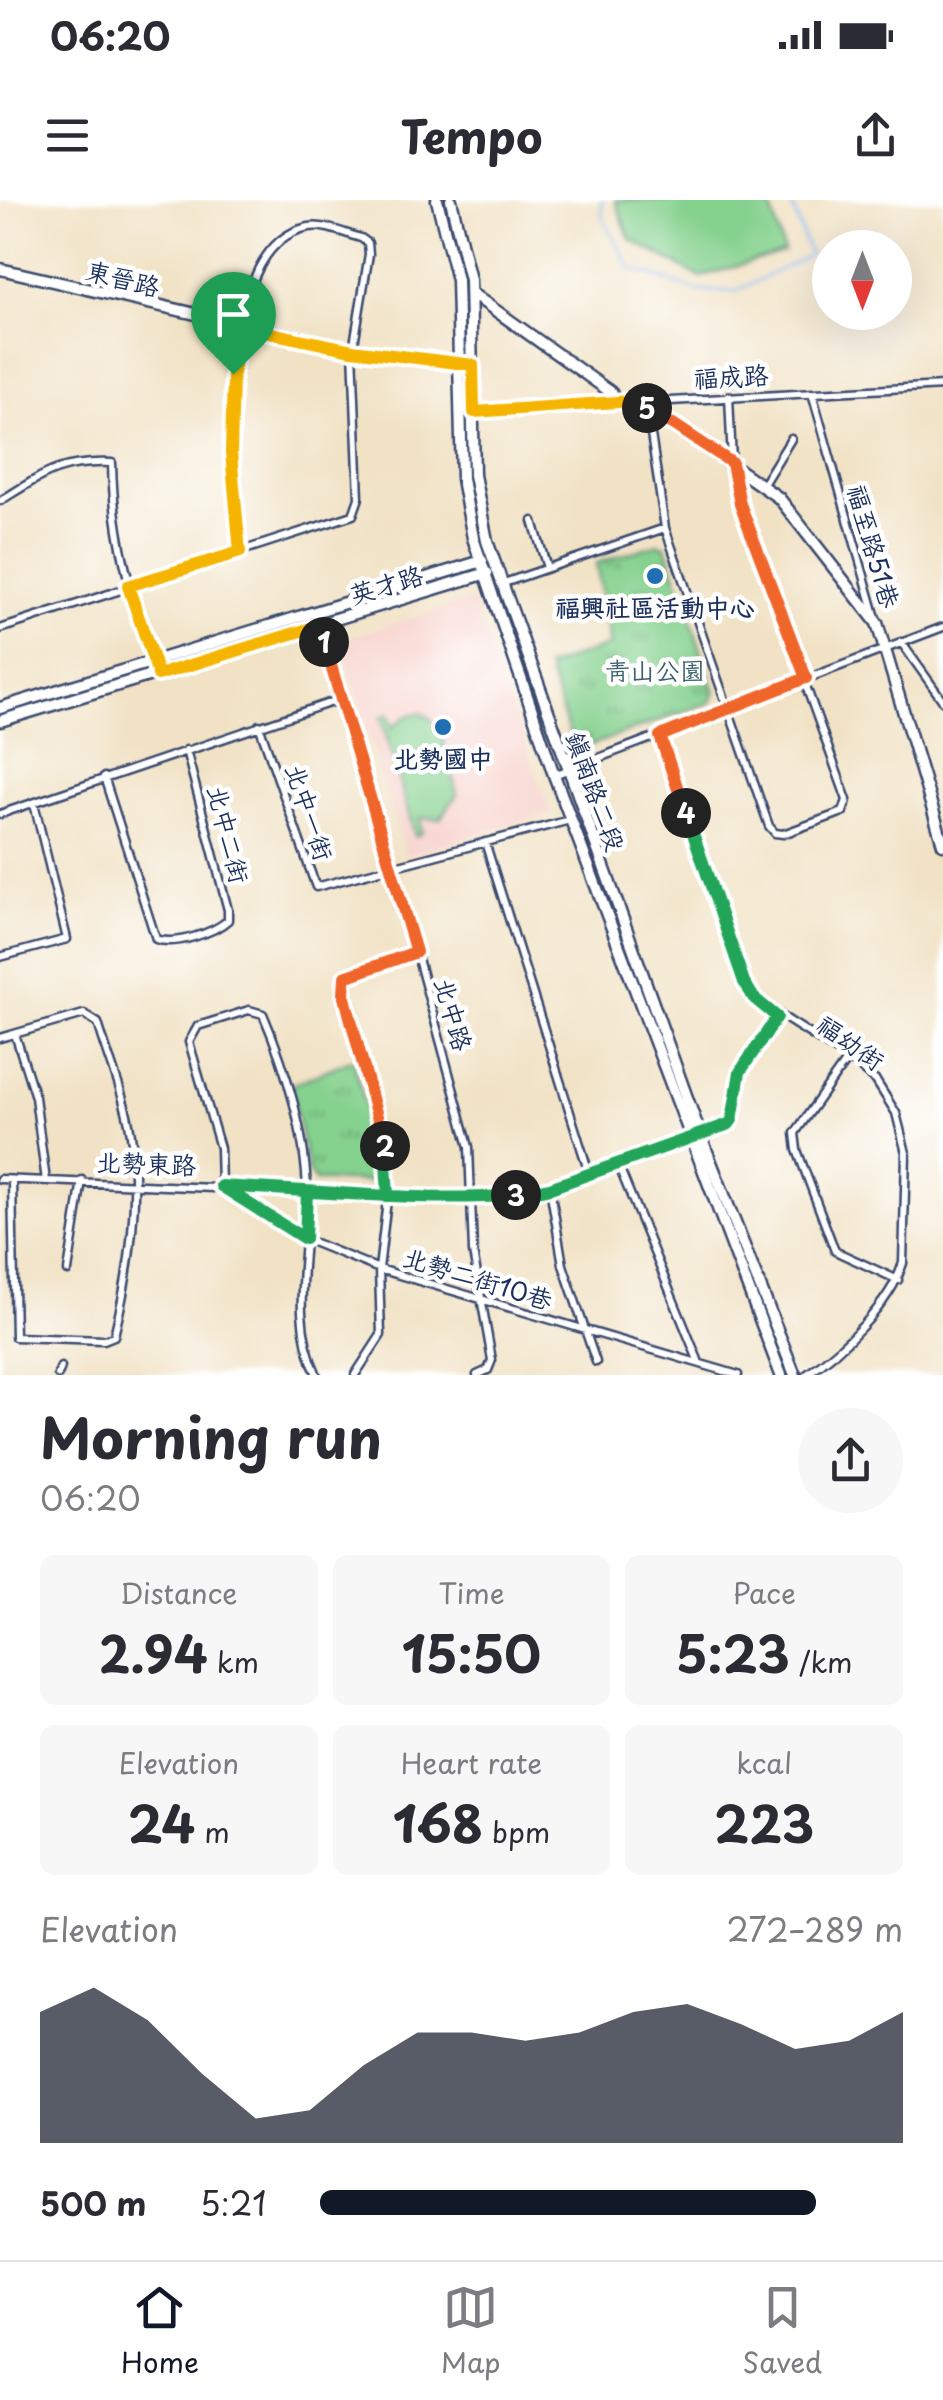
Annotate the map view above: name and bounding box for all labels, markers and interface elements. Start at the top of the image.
text: 06:20 [50,7,171,64]
text: Tempo [400,101,543,169]
icon: menu [40,108,95,163]
icon: share [848,108,903,163]
north arrow [812,230,912,330]
map controls [812,230,912,330]
street label: 東晉路 [82,250,164,306]
pin [191,272,276,375]
icon: arrive [206,287,261,342]
street label: 福成路 [693,355,769,397]
pin: 5 [622,383,672,433]
text: 5 [638,386,656,429]
street label: 福至路51巷 [838,480,910,612]
street label: 英才路 [345,555,427,613]
marker: 福興社區活動中心 [644,565,666,587]
place label: 福興社區活動中心 [555,588,755,626]
pin: 1 [299,617,349,667]
text: 1 [317,620,331,663]
park label: 青山公園 [605,651,705,689]
marker: 北勢國中 [432,716,454,738]
street label: 鎮南路二段 [557,726,635,856]
place label: 北勢國中 [393,739,493,777]
street label: 北中一街 [276,759,344,865]
street label: 北中二街 [198,781,260,887]
pin: 4 [661,788,711,838]
text: 4 [676,791,696,834]
street label: 北中路 [425,973,483,1055]
street label: 福幼街 [809,1005,893,1079]
pin: 2 [360,1121,410,1171]
text: 2 [375,1124,395,1167]
street label: 北勢東路 [95,1142,197,1184]
pin: 3 [491,1170,541,1220]
text: 3 [507,1173,525,1216]
street label: 北勢二街10巷 [399,1237,557,1319]
text: Morning run [40,1395,382,1478]
button: share [798,1408,903,1513]
text: 06:20 [40,1474,141,1522]
text: Distance [120,1571,238,1614]
text: Time [438,1571,505,1614]
text: Pace [733,1571,796,1614]
text: 2.94 [99,1614,208,1690]
text: 15:50 [402,1614,541,1690]
text: 5:23 [676,1614,790,1690]
text: km [208,1640,259,1683]
text: /km [790,1640,853,1683]
text: Elevation [118,1741,239,1784]
text: Heart rate [401,1741,542,1784]
text: kcal [736,1741,792,1784]
text: 24 [128,1784,195,1860]
text: 168 [393,1784,483,1860]
text: 223 [714,1784,814,1860]
text: m [195,1810,230,1853]
text: bpm [483,1810,550,1853]
text: Elevation [40,1905,178,1953]
text: 272–289 m [727,1905,903,1953]
text: 500 m [40,2179,146,2227]
text: 5:21 [200,2179,267,2227]
tab: Home [121,2280,199,2383]
tab: Map [441,2280,501,2383]
tab: Saved [743,2280,822,2383]

